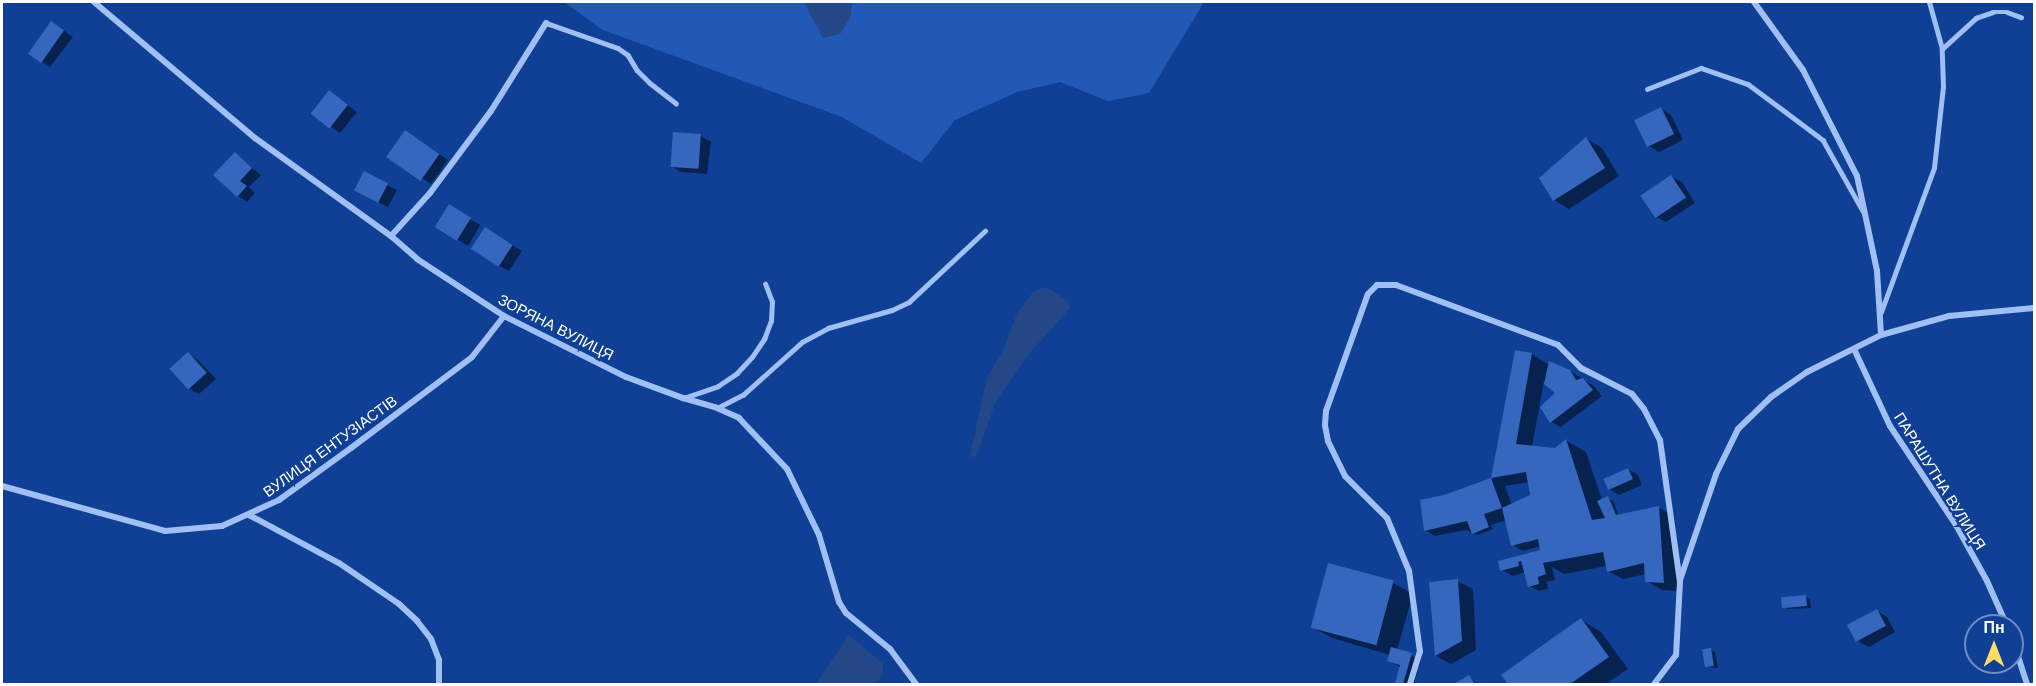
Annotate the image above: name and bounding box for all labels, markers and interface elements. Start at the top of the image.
street label: ЗОРЯНА ВУЛИЦЯ [495,290,617,364]
street label: ВУЛИЦЯ ЕНТУЗІАСТІВ [260,391,400,501]
street label: ПАРАШУТНА ВУЛИЦЯ [1890,409,1990,553]
north arrow [1964,614,2024,674]
text: Пн [1983,619,2005,636]

